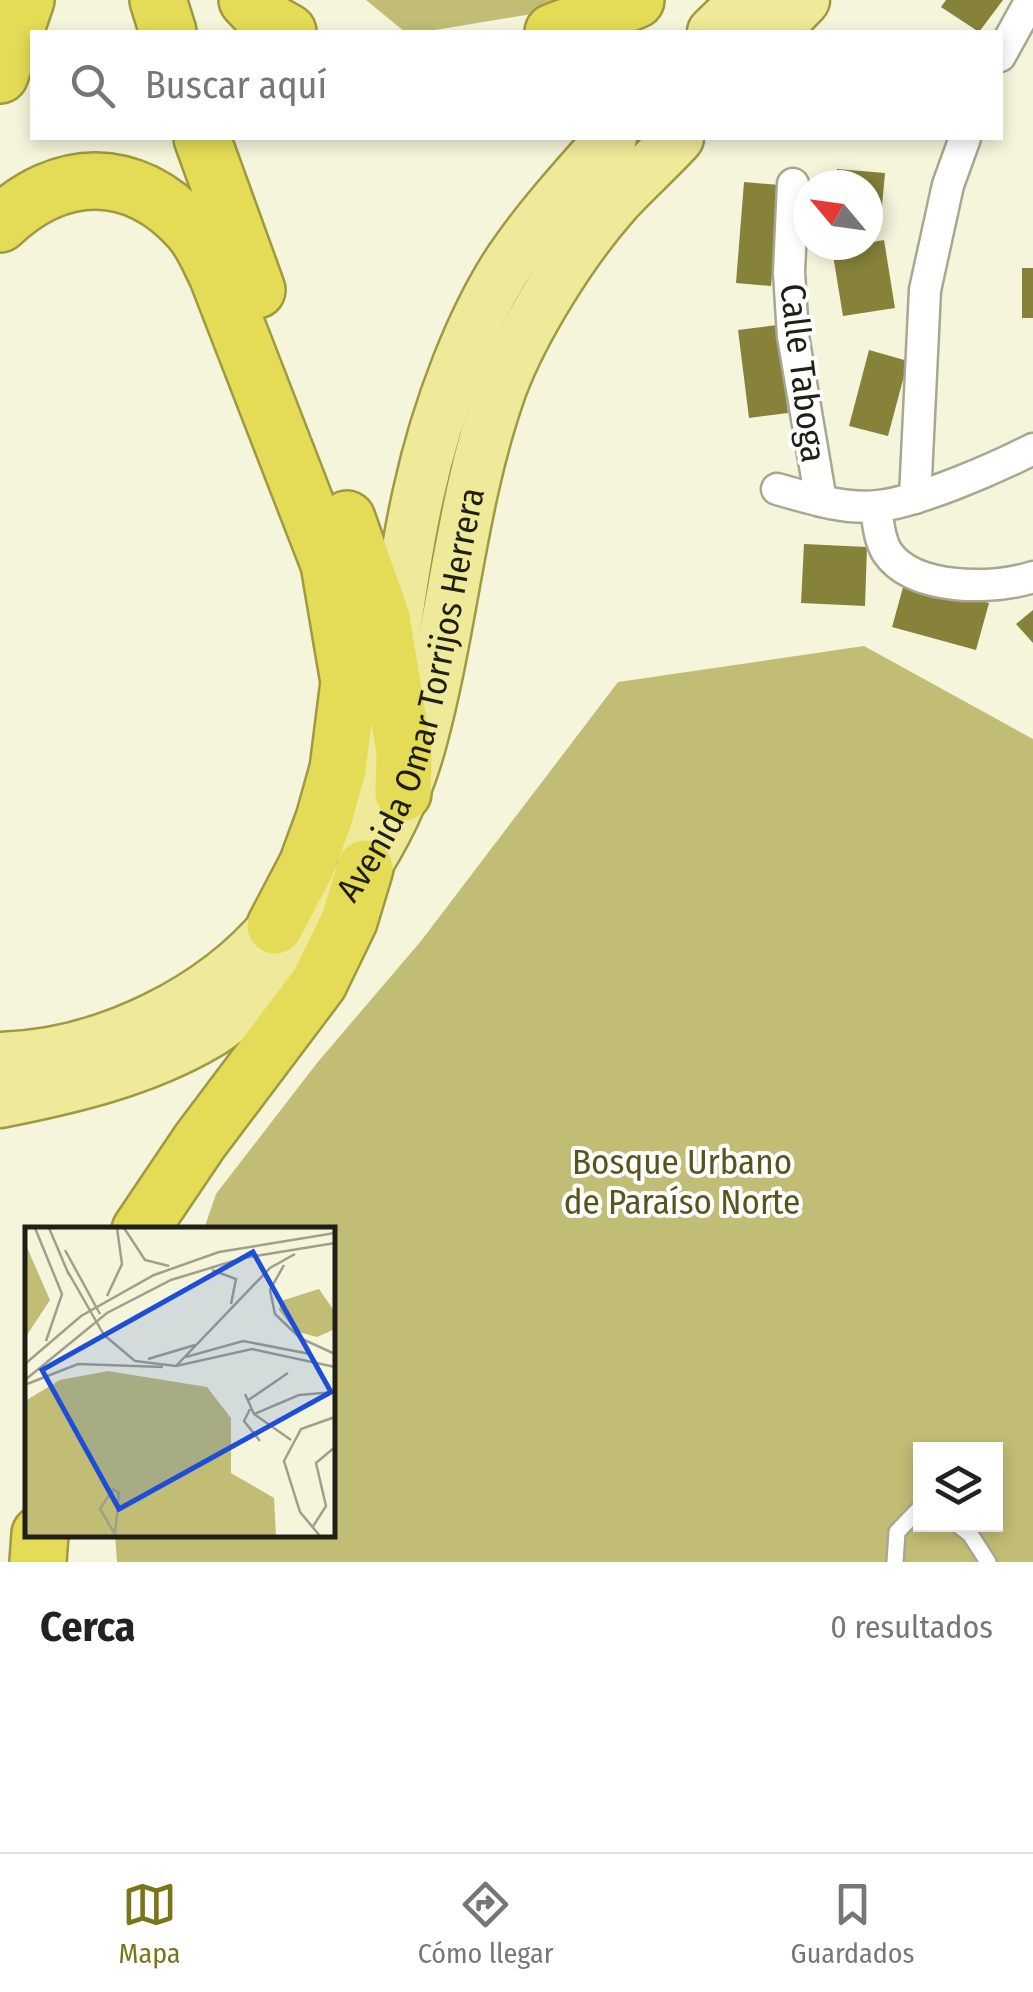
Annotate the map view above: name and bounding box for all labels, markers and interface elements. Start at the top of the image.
search box [30,30,1003,140]
icon: search [65,58,120,113]
text: Buscar aquí [145,62,327,108]
north arrow [793,170,883,260]
street label: Calle Taboga [771,281,835,465]
street label: Avenida Omar Torrijos Herrera [327,484,493,909]
park label: Bosque Urbano de Paraíso Norte [564,1141,800,1223]
inset map [25,1227,335,1537]
map controls [913,1442,1003,1532]
button: layers [913,1442,1003,1532]
text: Cerca [40,1602,135,1652]
text: 0 resultados [830,1608,993,1646]
tab: Mapa [119,1877,181,1970]
tab: Cómo llegar [418,1877,554,1970]
tab: Guardados [791,1877,914,1970]

